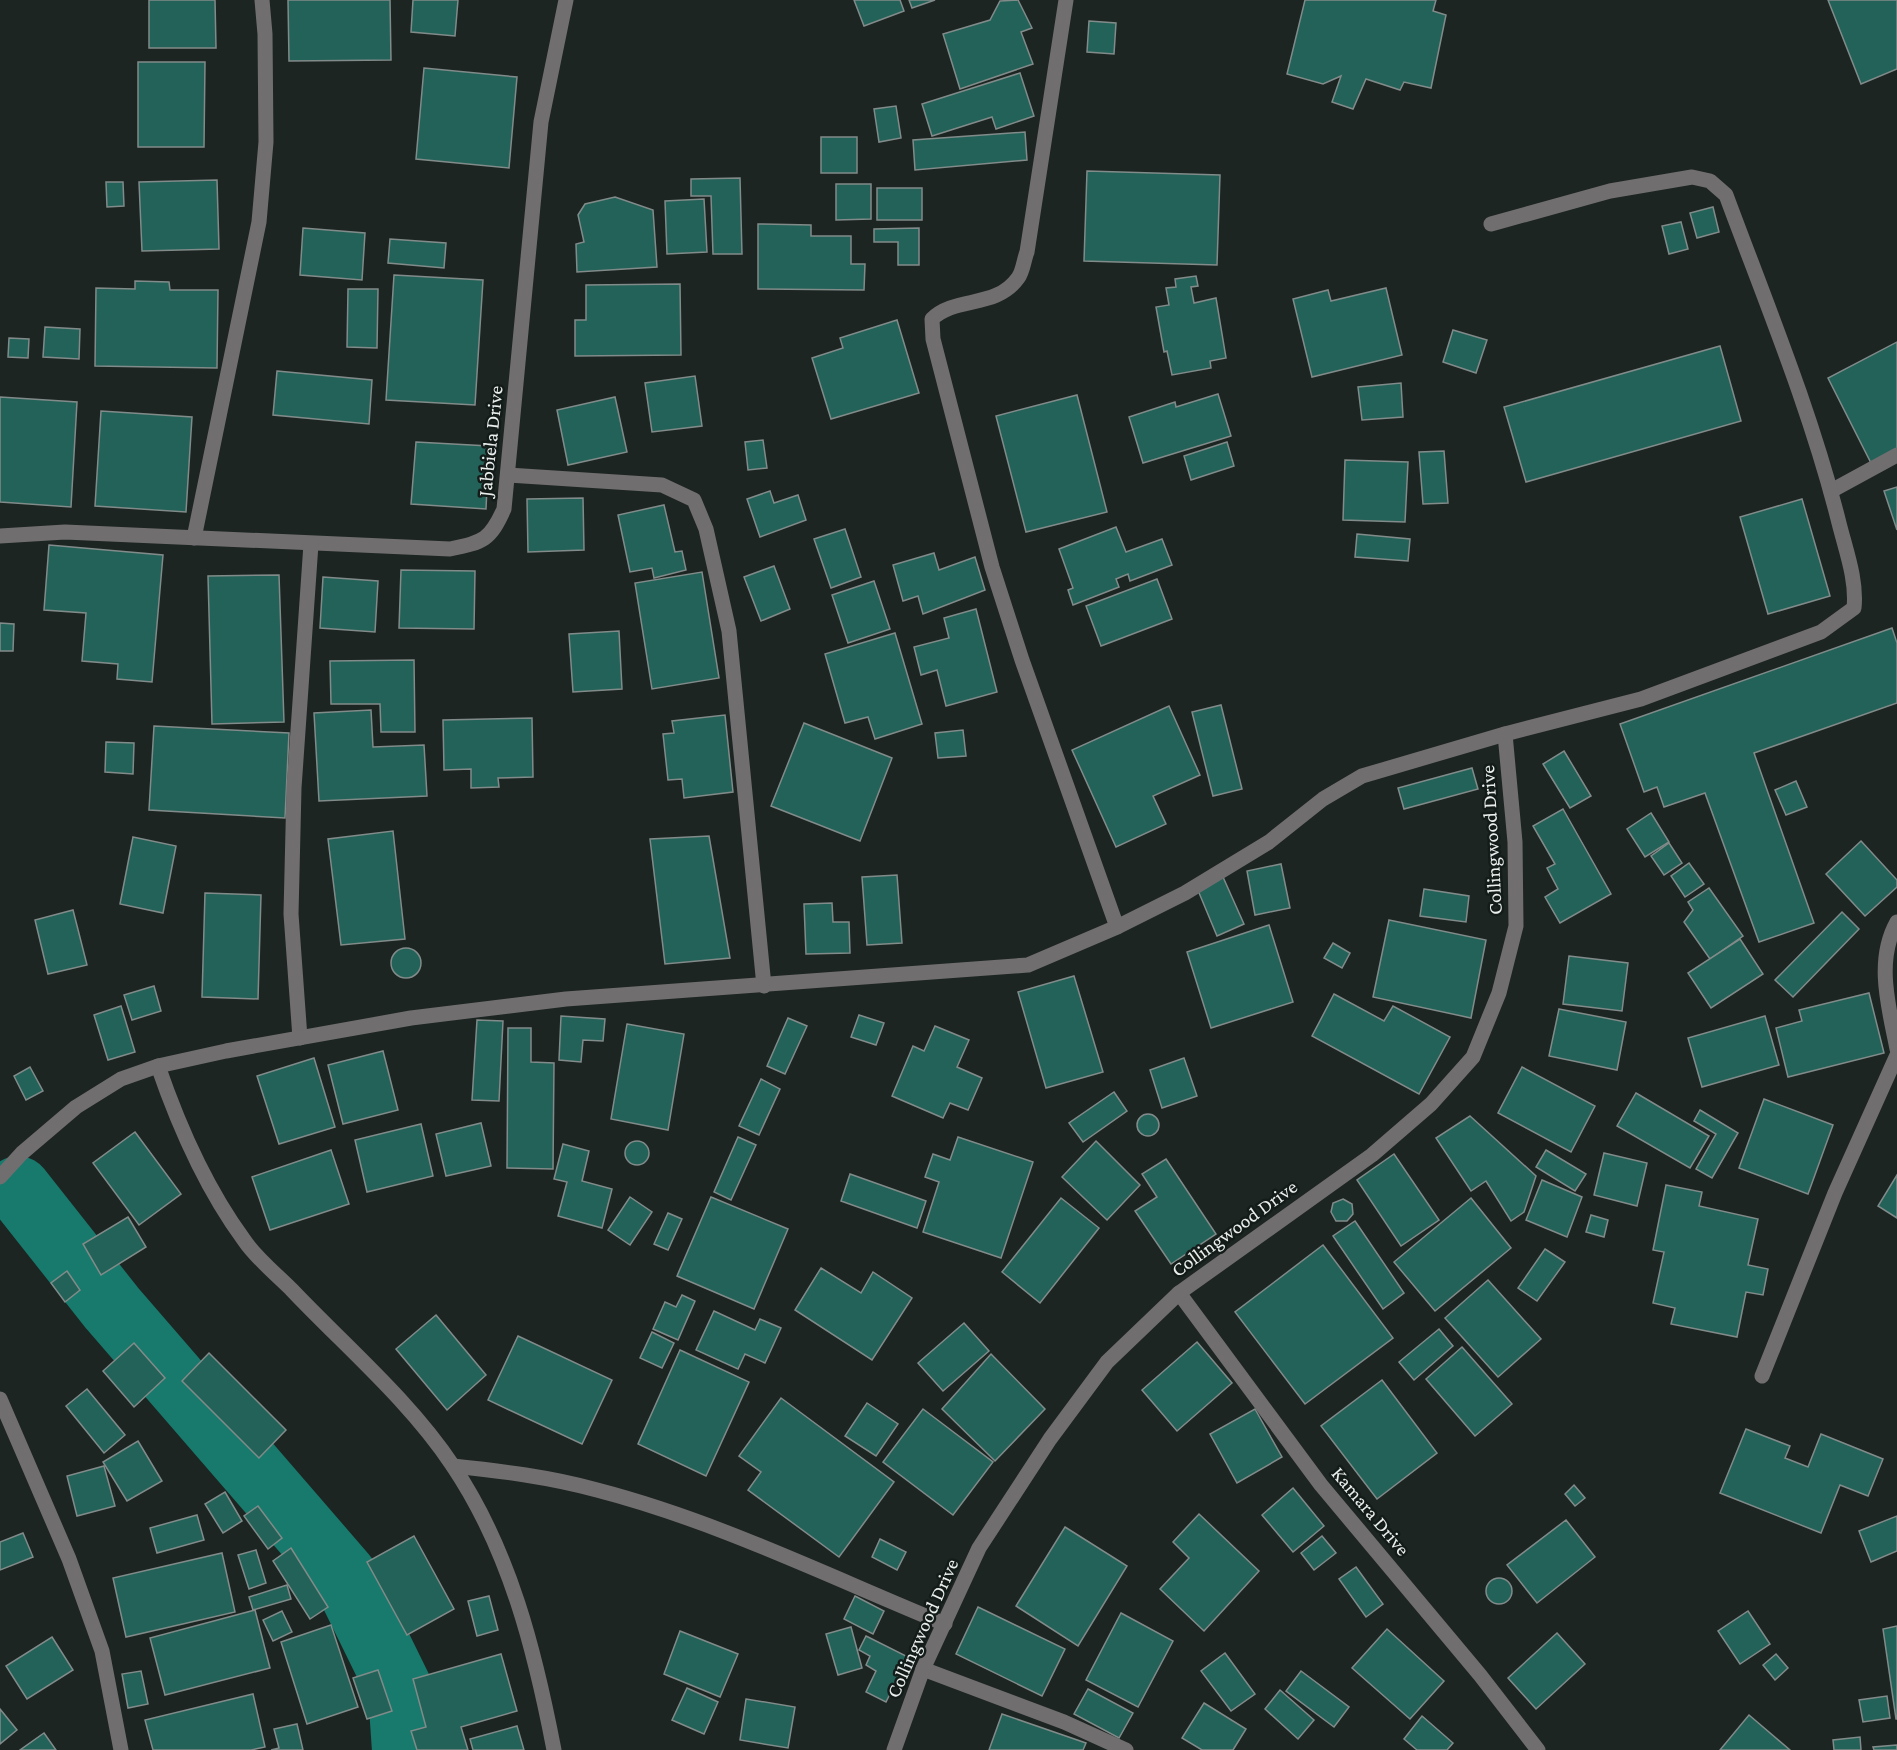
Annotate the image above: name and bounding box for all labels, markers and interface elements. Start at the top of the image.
street label: Jabbiela Drive [473,384,508,500]
street label: Collingwood Drive [1476,764,1507,915]
street label: Collingwood Drive [1167,1175,1302,1282]
street label: Kamara Drive [1328,1462,1415,1560]
street label: Collingwood Drive [881,1555,964,1701]

